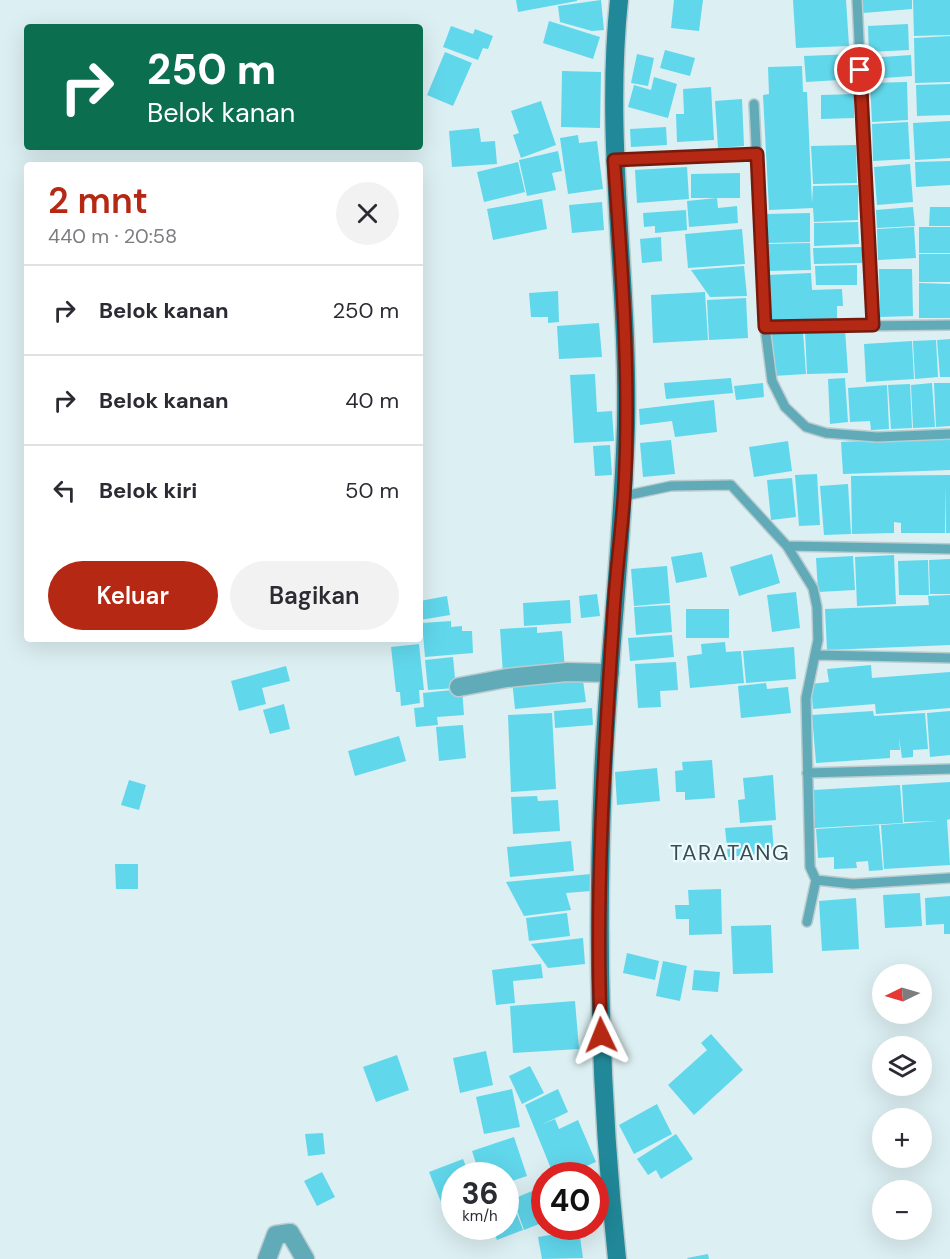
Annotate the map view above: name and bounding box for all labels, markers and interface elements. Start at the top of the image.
text: 250 m [147,42,276,97]
pin [834,44,885,95]
icon: right [48,48,126,126]
icon: arrive [843,53,876,86]
text: Belok kanan [147,95,295,130]
text: 2 mnt [48,177,148,224]
button: close [336,182,399,245]
text: 440 m · 20:58 [48,223,177,249]
icon: right [48,294,81,327]
text: Belok kanan [99,296,229,325]
text: 250 m [332,296,399,325]
icon: right [48,384,81,417]
text: Belok kanan [99,386,229,415]
text: 40 m [345,386,399,415]
icon: left [48,474,81,507]
text: Belok kiri [99,476,197,505]
text: 50 m [345,476,399,505]
button: Keluar [48,561,218,630]
button: Bagikan [230,561,399,630]
district label: TARATANG [670,838,790,867]
north arrow [872,964,932,1024]
map controls [872,964,932,1240]
position arrow [569,1003,633,1067]
button: layers [872,1036,932,1096]
button: + [872,1108,932,1168]
speed limit sign: 40 [531,1162,609,1240]
text: 36 [461,1174,499,1213]
button: − [872,1180,932,1240]
text: km/h [462,1206,498,1226]

